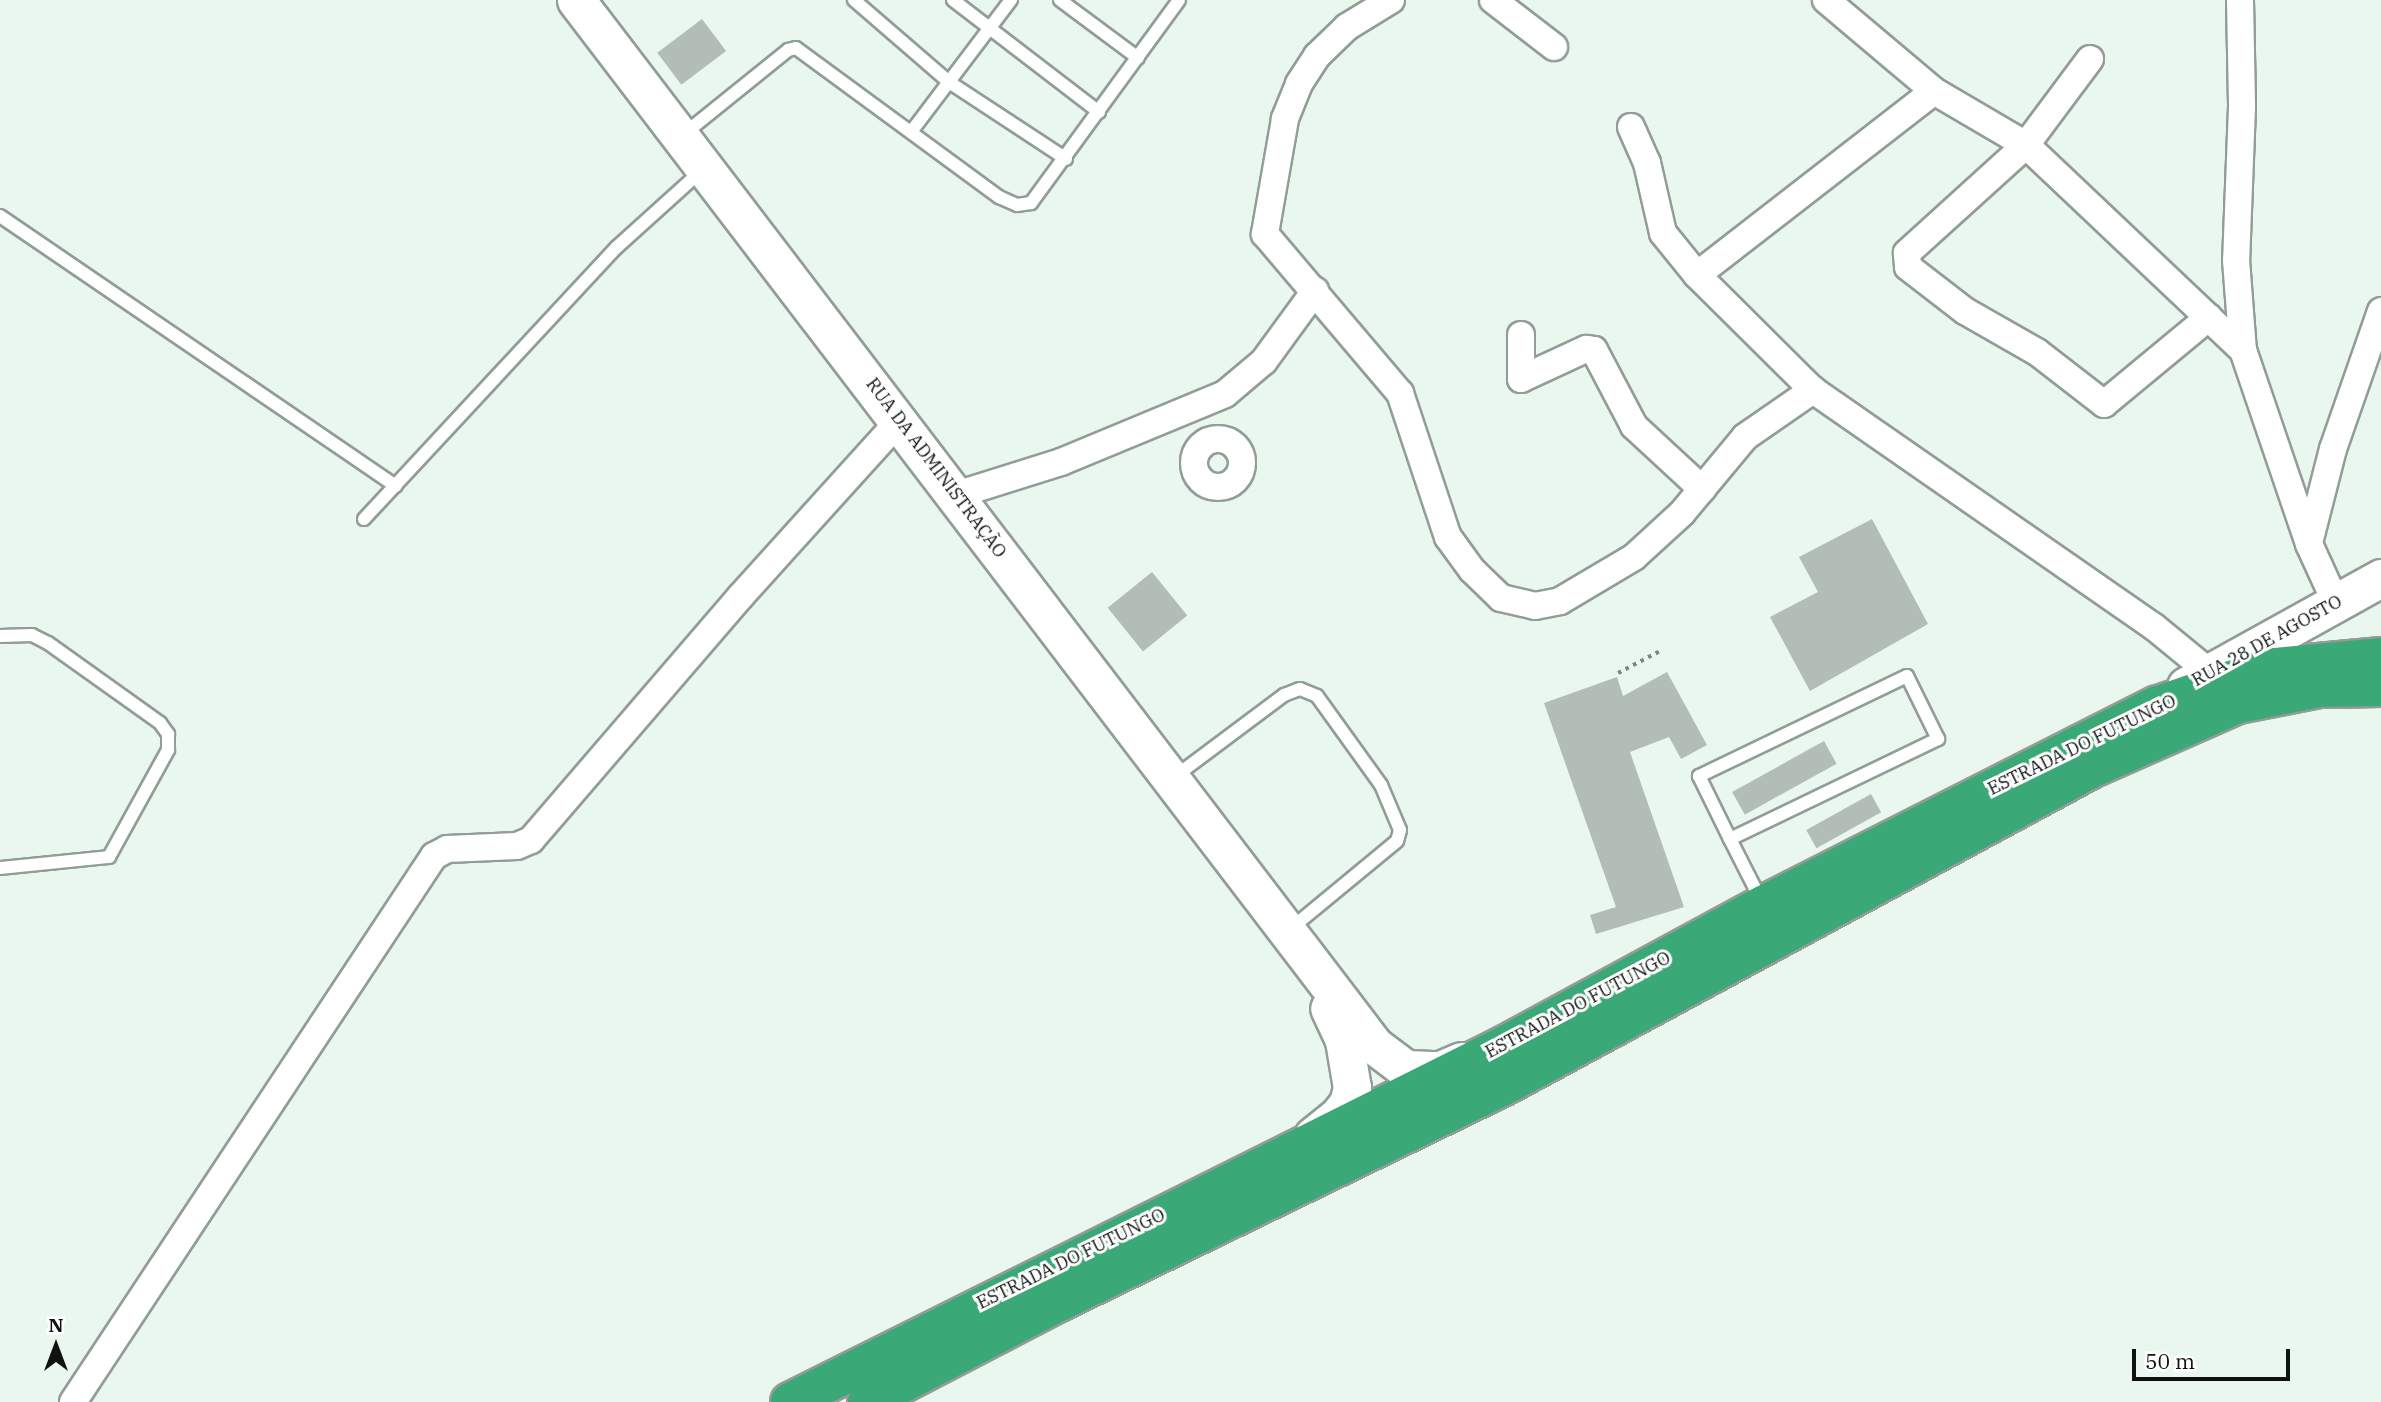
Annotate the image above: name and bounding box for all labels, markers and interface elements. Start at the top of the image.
street label: RUA DA ADMINISTRAÇÃO [861,374,1011,562]
street label: RUA 28 DE AGOSTO [2188,591,2346,691]
street label: ESTRADA DO FUTUNGO [1984,690,2180,800]
street label: ESTRADA DO FUTUNGO [1482,947,1674,1063]
street label: ESTRADA DO FUTUNGO [973,1204,1169,1314]
north arrow [21,1311,91,1381]
text: N [48,1313,64,1337]
scale bar [2136,1336,2294,1380]
text: 50 m [2145,1347,2195,1375]

